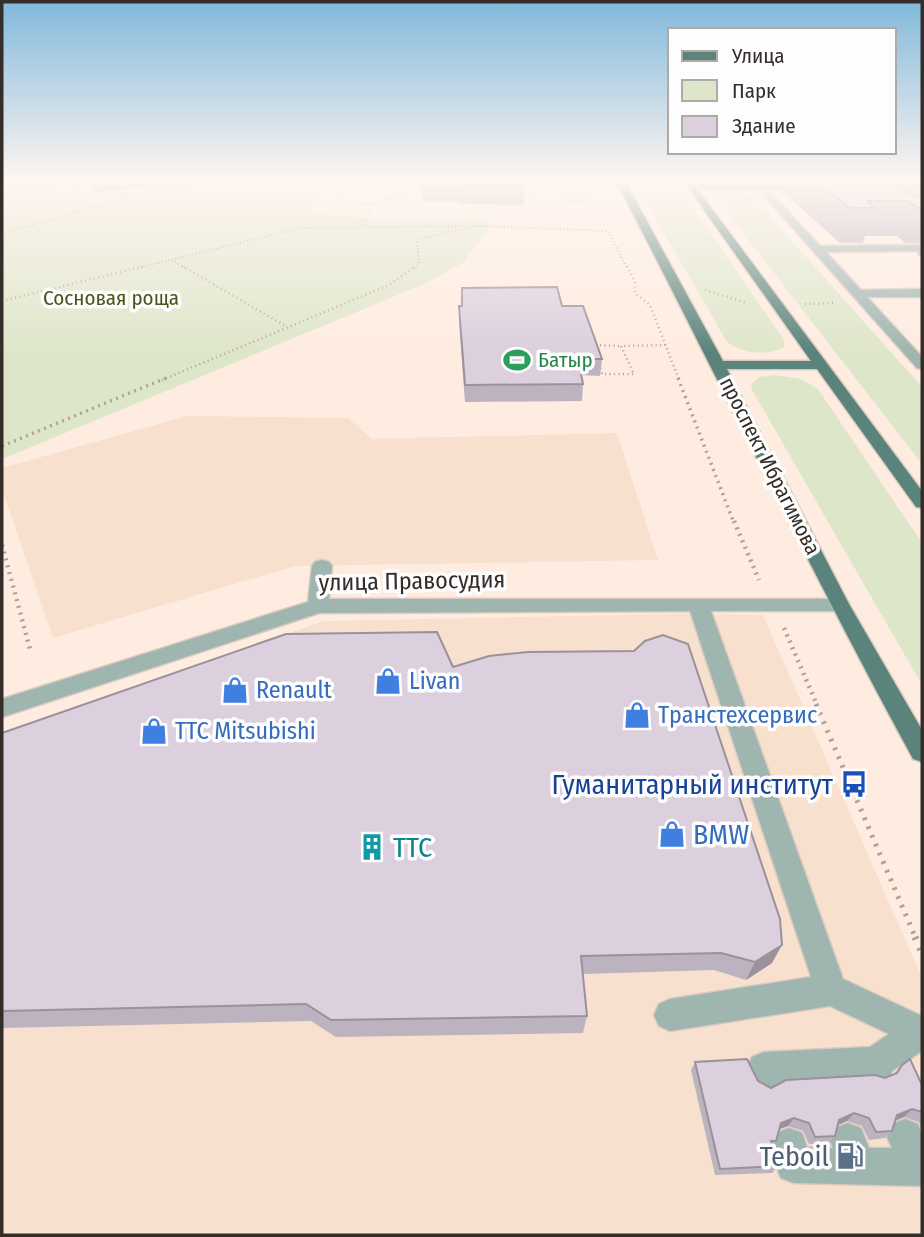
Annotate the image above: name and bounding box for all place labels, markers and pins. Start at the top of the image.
sports icon: Батыр [502,345,532,375]
place label: Батыр [538,347,593,373]
shop icon: Livan [373,666,403,696]
place label: Livan [409,667,460,695]
shop icon: Renault [220,675,250,705]
place label: Renault [256,676,332,704]
shop icon: Транстехсервис [622,700,652,730]
place label: Транстехсервис [658,701,817,729]
shop icon: ТТС Mitsubishi [139,716,169,746]
place label: ТТС Mitsubishi [175,717,316,745]
place label: Гуманитарный институт [552,768,834,801]
bus stop icon: Гуманитарный институт [839,769,869,799]
place label: BMW [693,818,749,851]
shop icon: BMW [657,819,687,849]
place label: ТТС [393,831,432,864]
building icon: ТТС [357,832,387,862]
place label: Teboil [760,1140,829,1173]
fuel station icon: Teboil [835,1141,865,1171]

